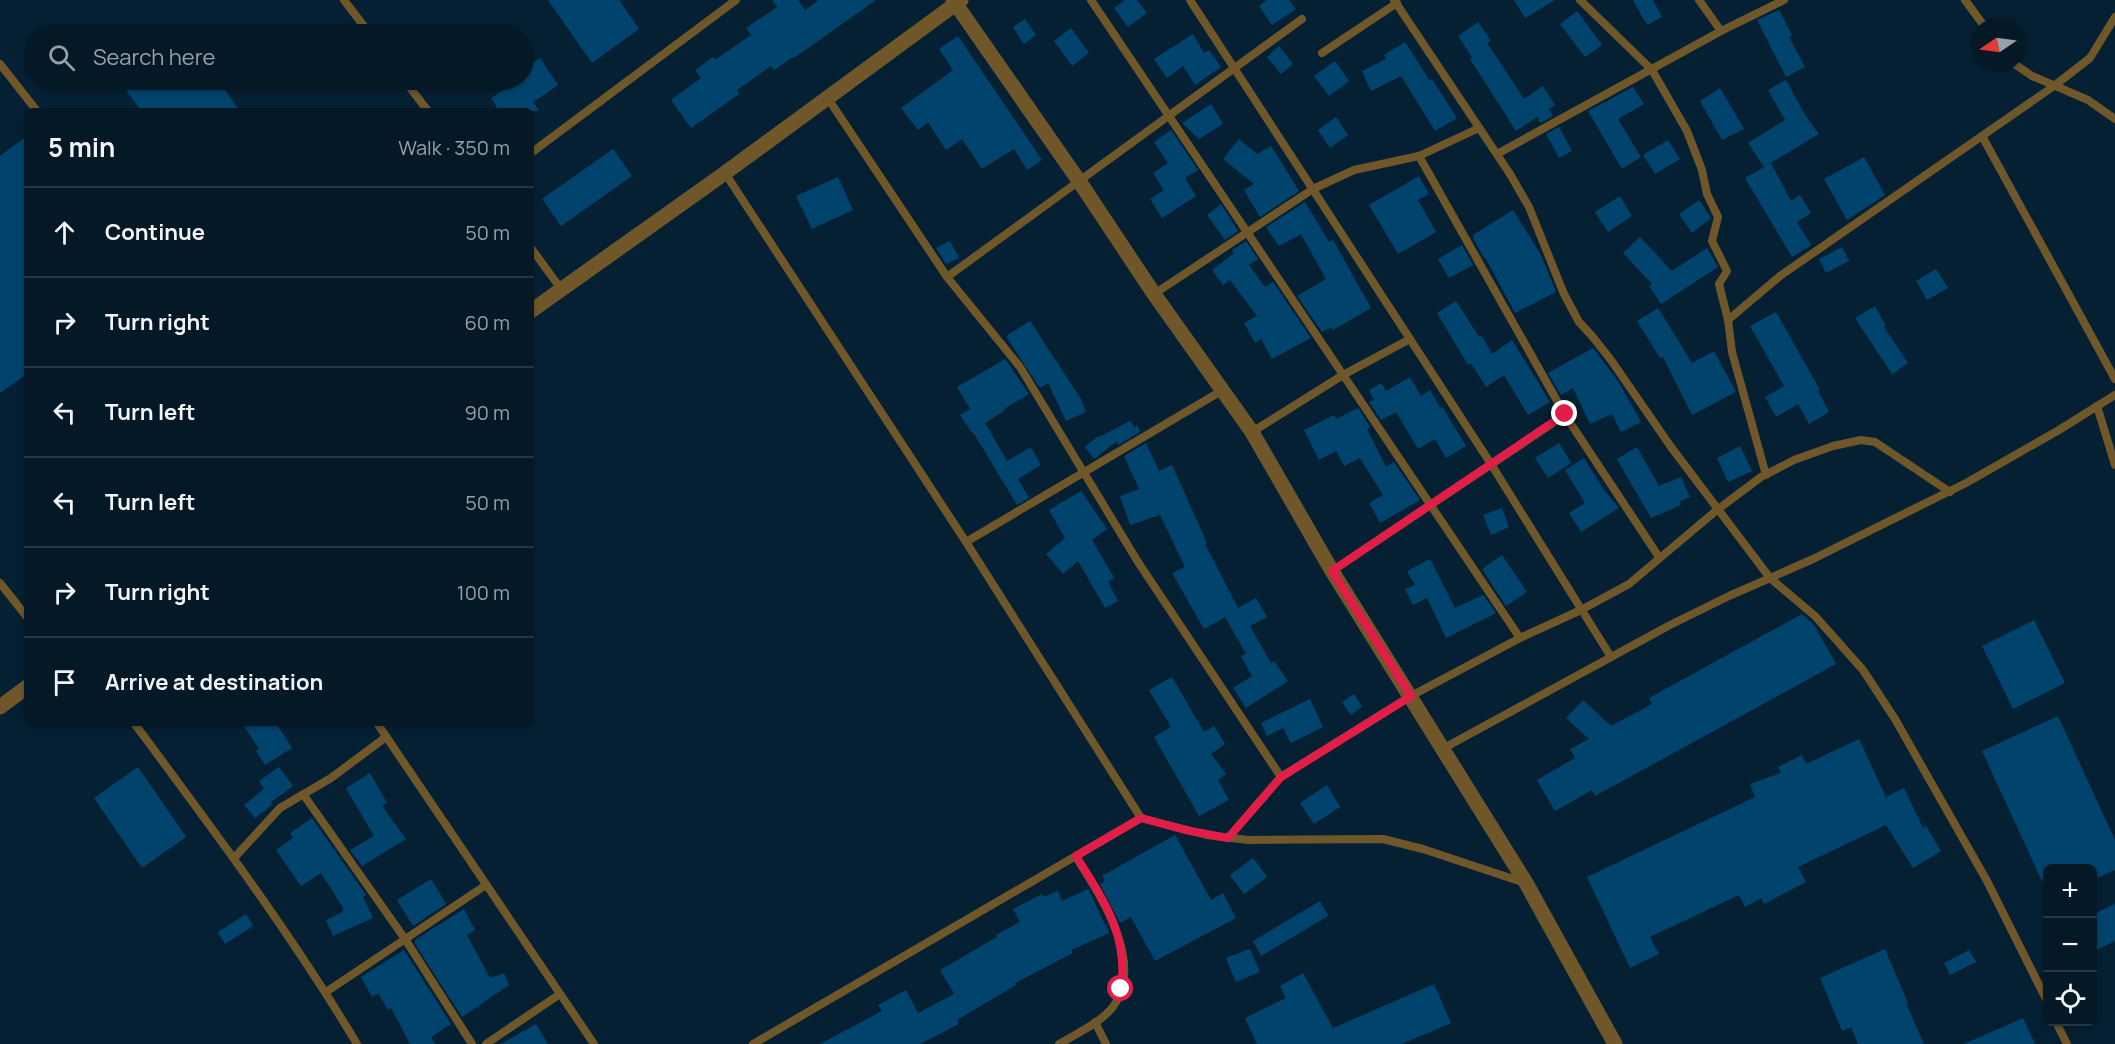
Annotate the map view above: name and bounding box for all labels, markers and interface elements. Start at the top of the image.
north arrow [1971,18,2025,72]
search box [24,24,534,90]
icon: search [45,41,78,74]
text: Search here [93,42,215,72]
text: 5 min [48,129,115,165]
text: Walk · 350 m [398,134,510,161]
icon: ahead [48,216,81,249]
text: Continue [105,217,205,247]
text: 50 m [465,219,510,246]
icon: right [48,306,81,339]
text: Turn right [105,307,210,337]
text: 60 m [464,309,510,336]
icon: left [48,396,81,429]
text: Turn left [105,397,195,427]
text: 90 m [464,399,510,426]
route end [1551,400,1577,426]
icon: left [48,486,81,519]
text: Turn left [105,487,195,517]
text: 50 m [465,489,510,516]
icon: right [48,576,81,609]
text: Turn right [105,577,210,607]
text: 100 m [457,579,510,606]
icon: arrive [48,666,81,699]
text: Arrive at destination [105,667,323,697]
map controls [2043,864,2097,1026]
button: + [2043,864,2097,918]
button: − [2043,918,2097,972]
button: locate [2043,972,2097,1026]
route start [1107,975,1133,1001]

